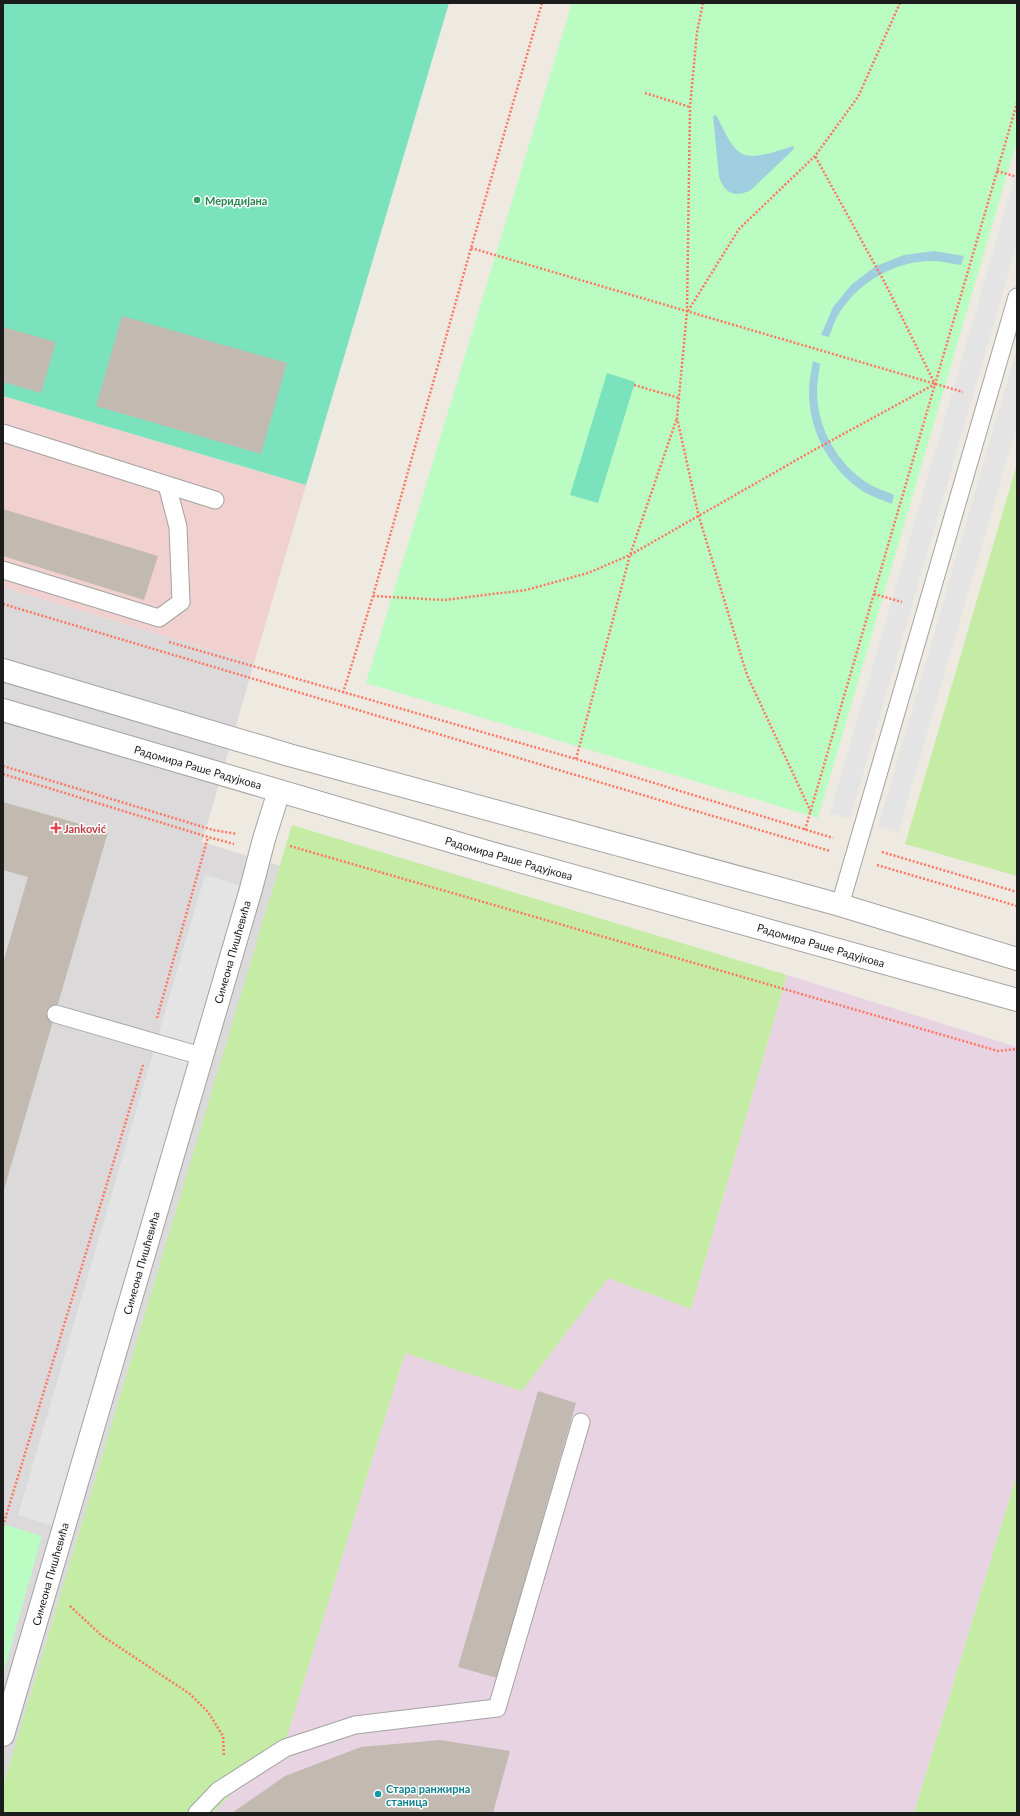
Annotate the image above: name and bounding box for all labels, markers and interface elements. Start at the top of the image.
place label: Меридијана [205,194,267,207]
marker: Меридијана [192,195,202,205]
street label: Радомира Раше Радујкова [133,743,263,791]
place label: Janković [64,822,107,835]
marker: Janković [51,823,61,833]
street label: Радомира Раше Радујкова [444,834,574,882]
street label: Симеона Пишћевића [211,899,253,1005]
street label: Радомира Раше Радујкова [756,921,886,969]
street label: Симеона Пишћевића [120,1210,162,1316]
street label: Симеона Пишћевића [29,1521,71,1627]
place label: Стара ранжирна станица [386,1782,470,1808]
marker: Стара ранжирна станица [373,1789,383,1799]

